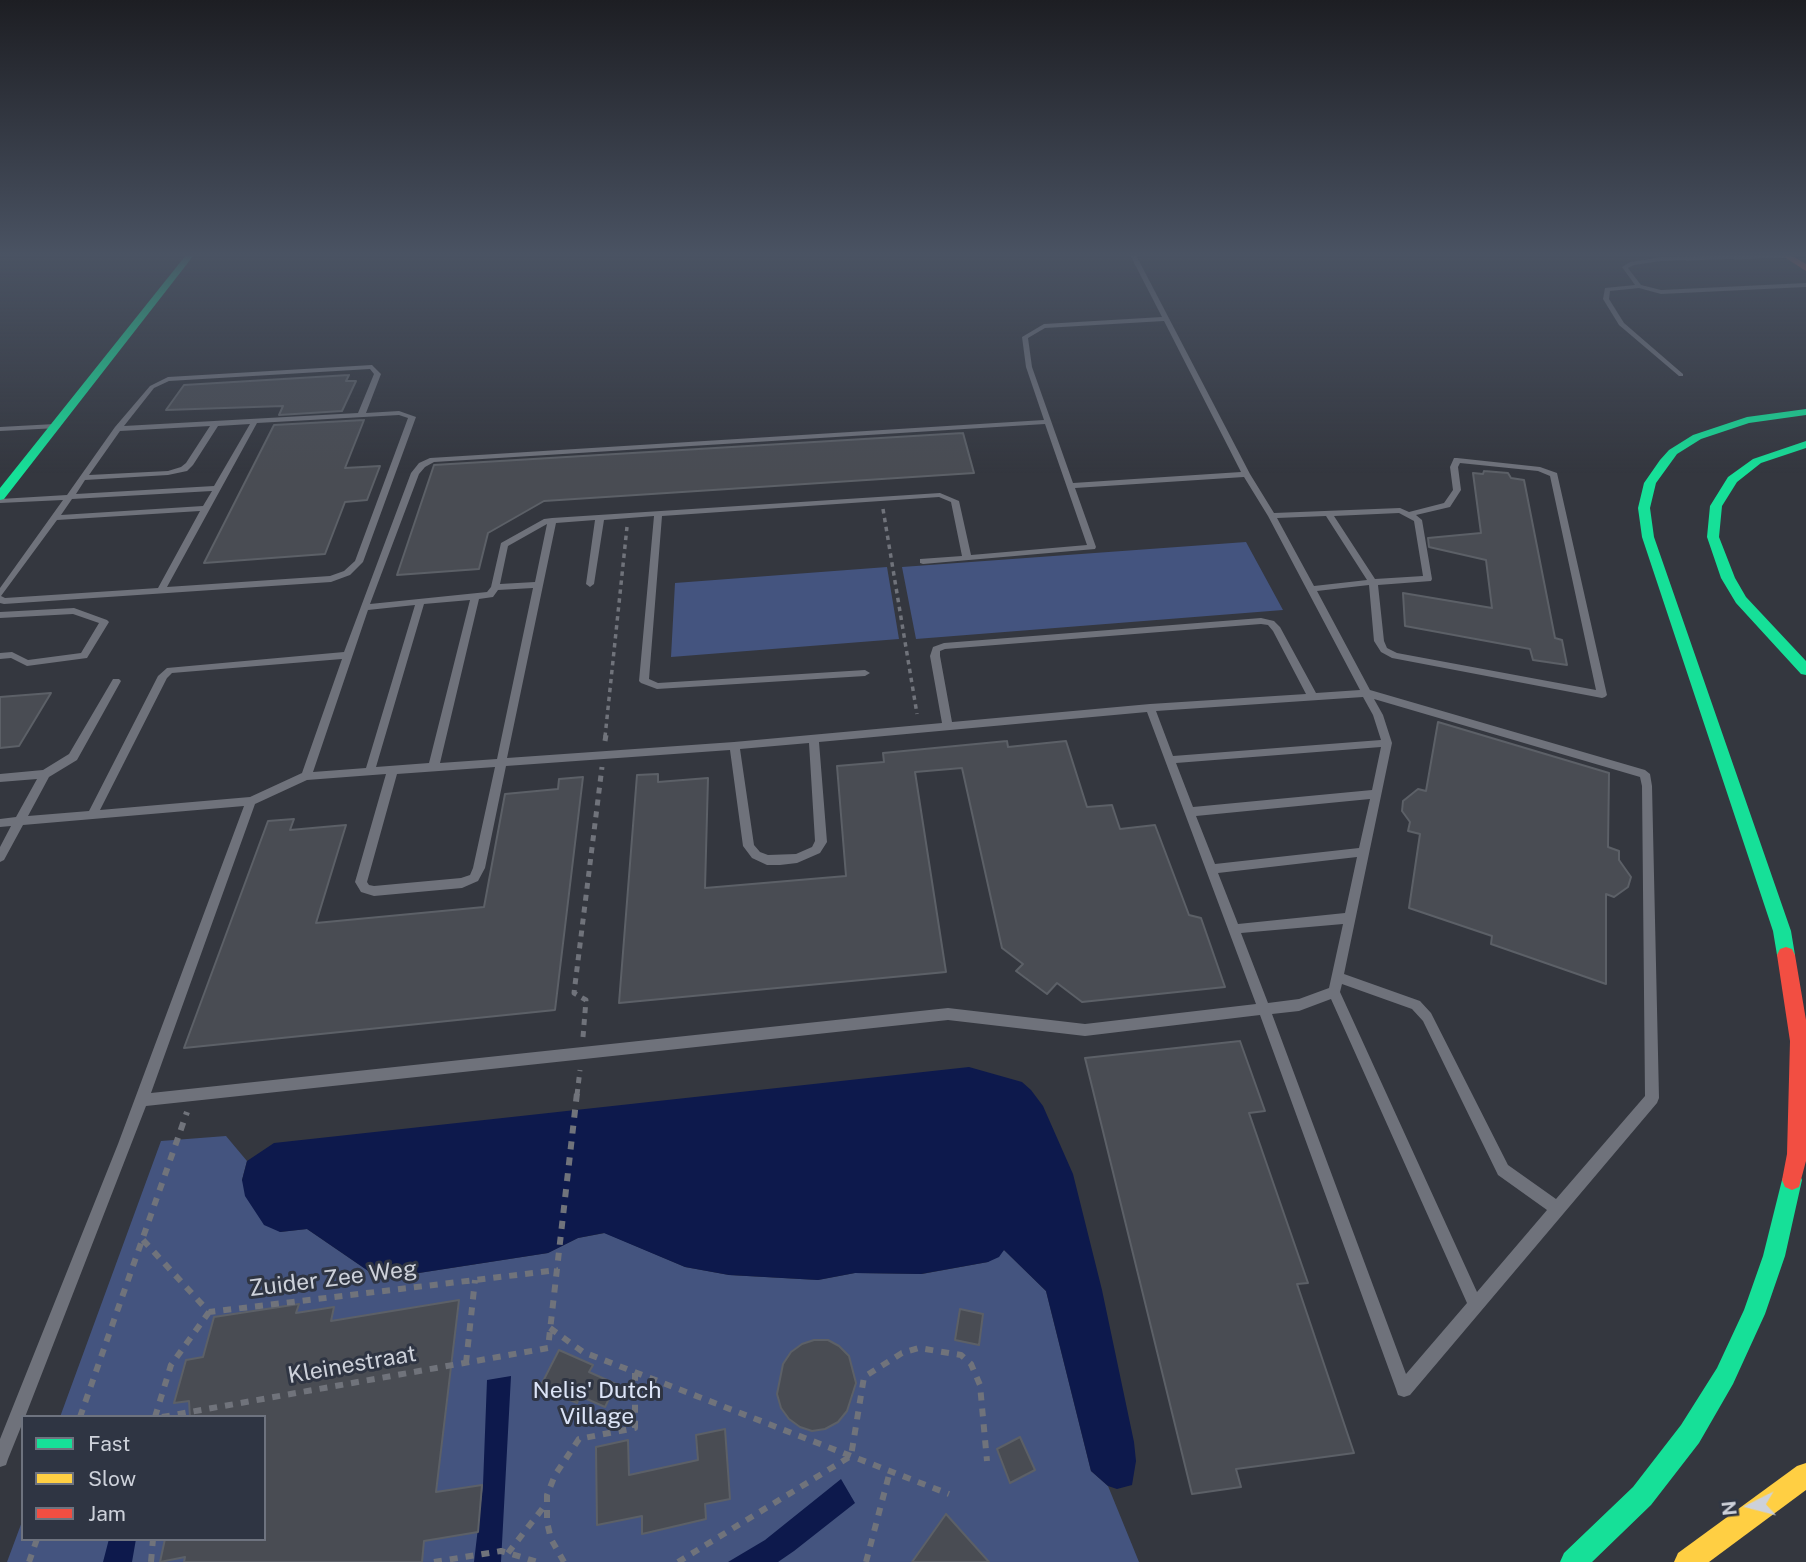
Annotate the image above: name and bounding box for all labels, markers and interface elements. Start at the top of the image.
street label: Zuider Zee Weg [247,1255,419,1303]
street label: Kleinestraat [286,1340,418,1390]
park label: Nelis' Dutch Village [532,1377,662,1431]
legend [21,1415,266,1541]
text: Fast [88,1431,130,1456]
text: Slow [88,1466,136,1491]
north arrow [1715,1471,1785,1541]
text: N [1717,1500,1741,1517]
text: Jam [88,1501,126,1526]

